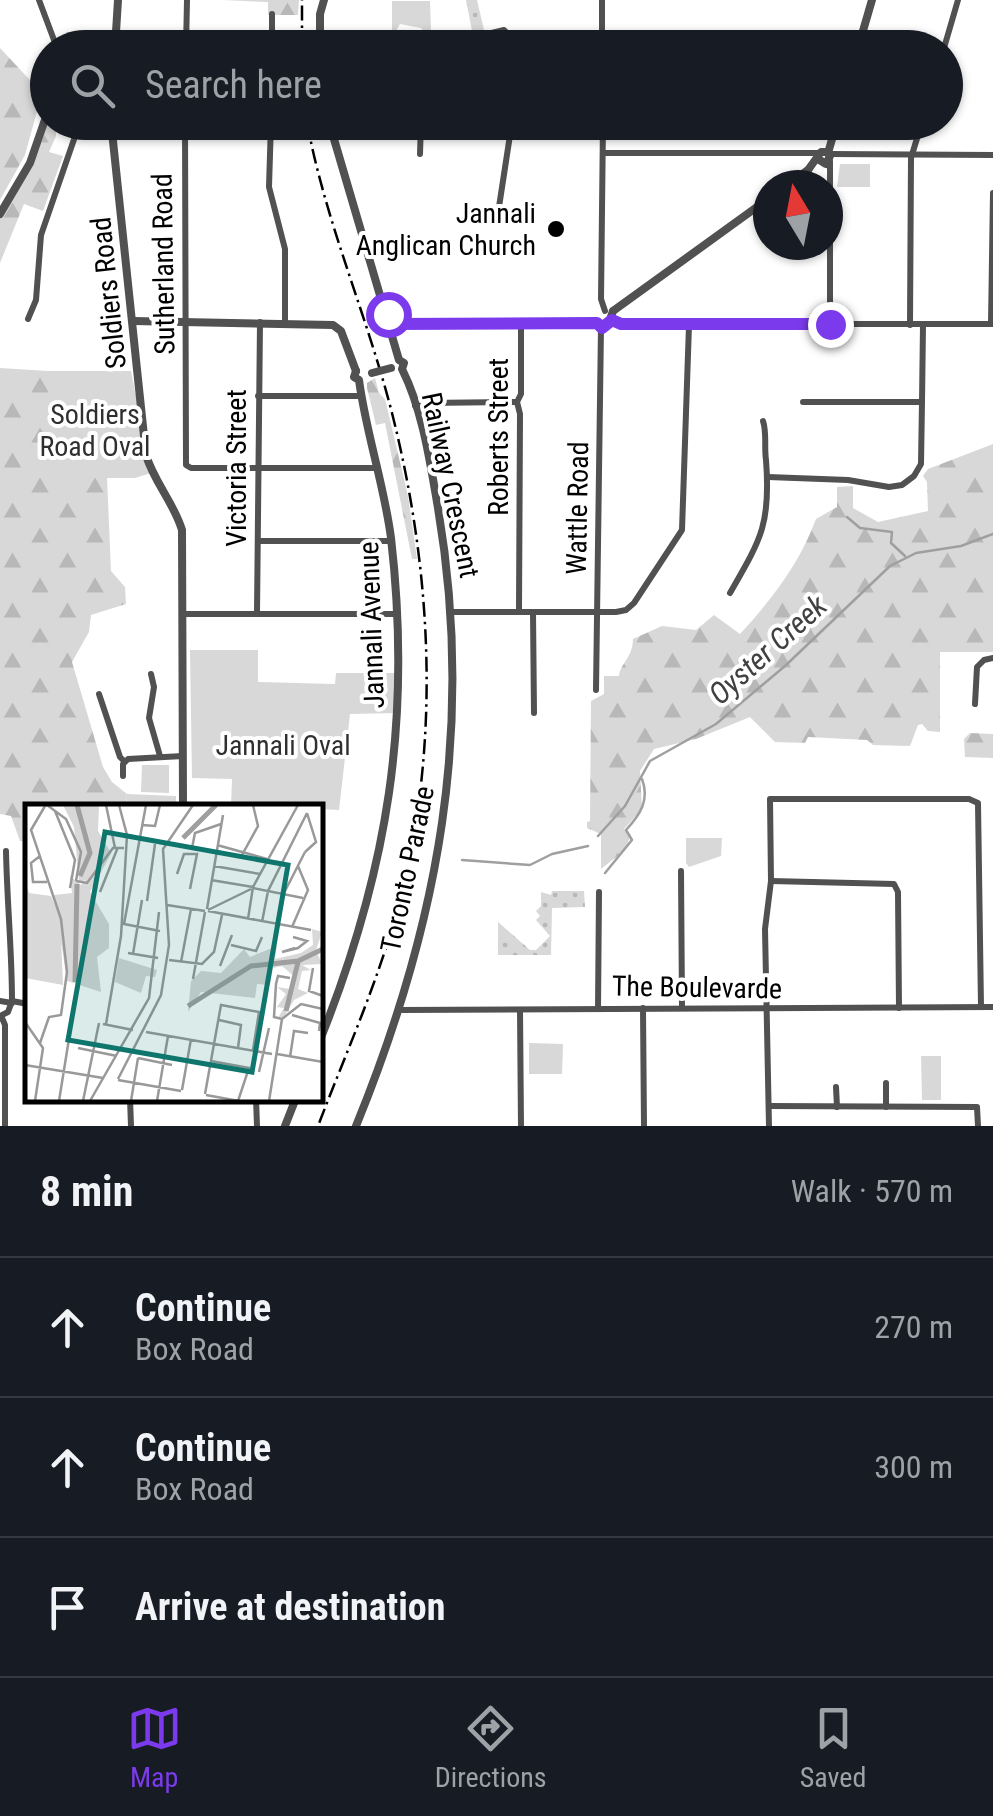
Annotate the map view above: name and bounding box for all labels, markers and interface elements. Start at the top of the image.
search box [30,30,963,140]
icon: search [65,58,120,113]
text: Search here [145,63,322,107]
north arrow [753,170,843,260]
street label: Sutherland Road [145,173,182,355]
place label: Jannali Anglican Church [356,197,536,262]
street label: Soldiers Road [84,215,133,370]
marker: Jannali Anglican Church [545,218,567,240]
route start [366,292,412,338]
route end [808,302,854,348]
street label: Roberts Street [482,358,515,516]
street label: Victoria Street [220,389,253,547]
street label: Railway Crescent [415,389,486,581]
park label: Soldiers Road Oval [39,398,151,463]
street label: Wattle Road [560,441,595,575]
street label: Jannali Avenue [352,541,391,709]
water label: Oyster Creek [702,587,834,712]
park label: Jannali Oval [215,729,351,762]
street label: Toronto Parade [374,783,441,955]
inset map [25,804,322,1101]
street label: The Boulevarde [612,970,782,1005]
text: 8 min [40,1167,133,1216]
text: Walk · 570 m [791,1172,953,1210]
text: Continue [135,1286,271,1330]
icon: ahead [40,1300,95,1355]
text: 270 m [874,1308,953,1346]
text: Box Road [135,1330,254,1368]
text: Continue [135,1426,271,1470]
icon: ahead [40,1440,95,1495]
text: 300 m [874,1448,953,1486]
text: Box Road [135,1470,254,1508]
icon: arrive [40,1580,95,1635]
text: Arrive at destination [135,1585,445,1629]
tab: Map [127,1701,182,1794]
tab: Directions [435,1701,547,1794]
tab: Saved [800,1701,866,1794]

